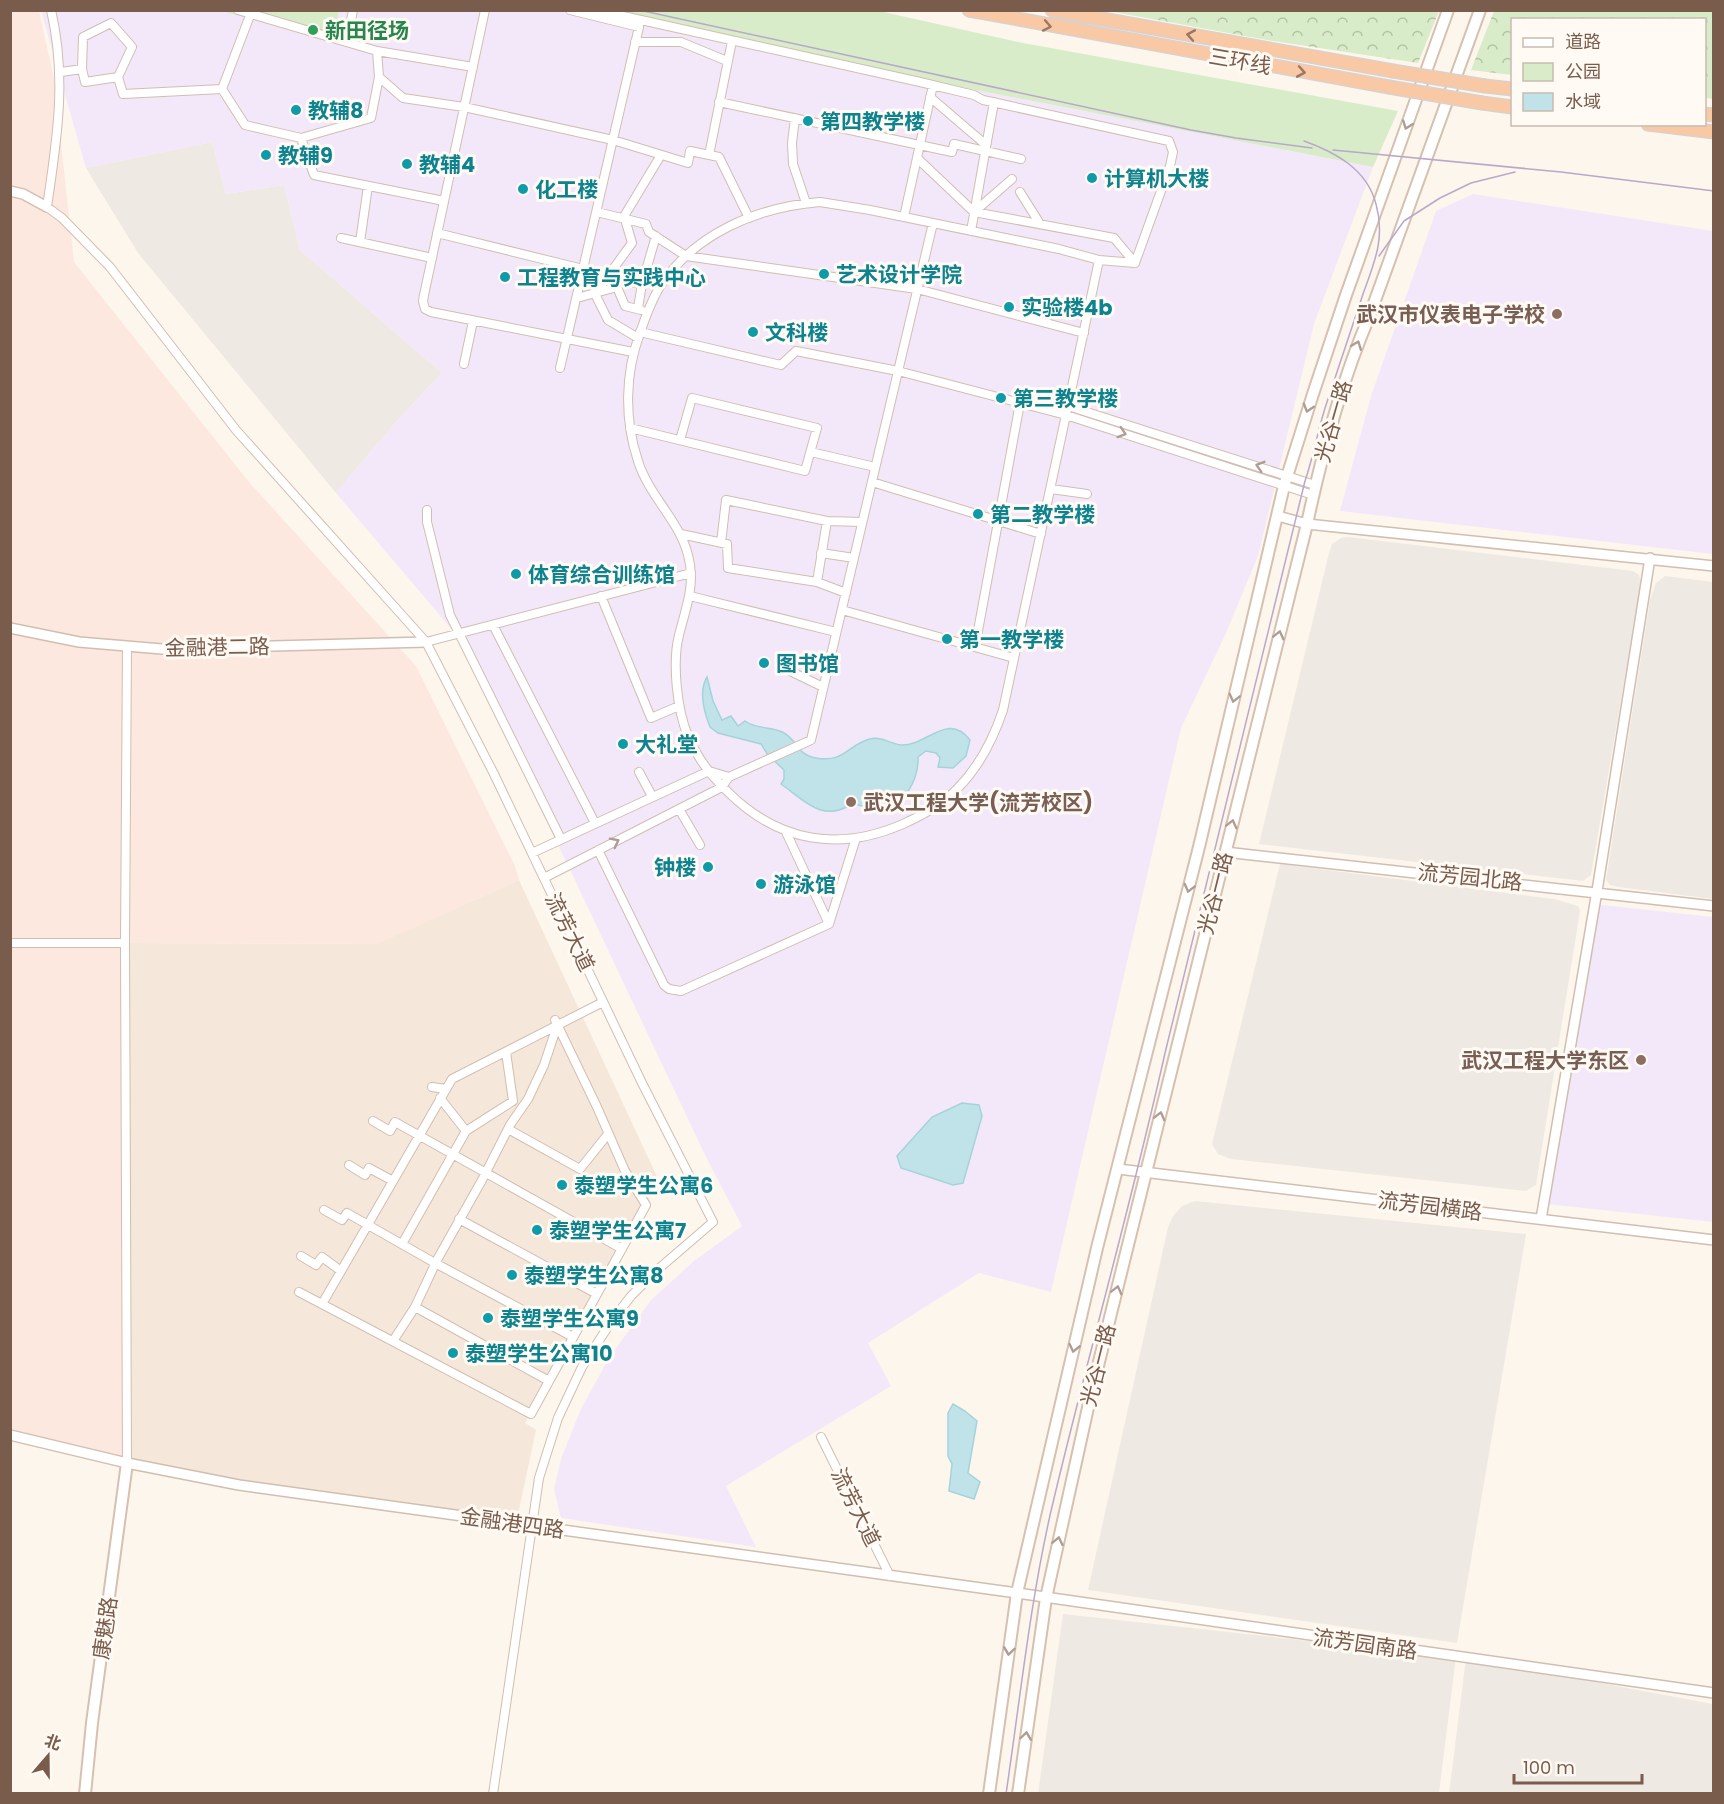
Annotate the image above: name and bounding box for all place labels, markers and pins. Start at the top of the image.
place label: 新田径场 [325,16,409,45]
marker: 新田径场 [306,23,320,37]
place label: 教辅8 [308,96,364,125]
marker: 教辅8 [289,103,303,117]
place label: 第四教学楼 [820,107,925,136]
marker: 第四教学楼 [801,114,815,128]
place label: 教辅9 [278,141,333,170]
marker: 教辅9 [259,148,273,162]
place label: 教辅4 [419,150,475,179]
marker: 教辅4 [400,157,414,171]
place label: 计算机大楼 [1104,164,1209,193]
marker: 计算机大楼 [1085,171,1099,185]
place label: 化工楼 [535,175,598,204]
marker: 化工楼 [516,182,530,196]
place label: 艺术设计学院 [836,260,962,289]
place label: 工程教育与实践中心 [517,263,706,292]
marker: 艺术设计学院 [817,267,831,281]
marker: 工程教育与实践中心 [498,270,512,284]
place label: 实验楼4b [1021,293,1112,322]
marker: 实验楼4b [1002,300,1016,314]
place label: 武汉市仪表电子学校 [1356,300,1545,329]
marker: 武汉市仪表电子学校 [1550,307,1564,321]
place label: 文科楼 [765,318,828,347]
marker: 文科楼 [746,325,760,339]
place label: 第三教学楼 [1013,384,1118,413]
marker: 第三教学楼 [994,391,1008,405]
place label: 第二教学楼 [990,500,1095,529]
marker: 第二教学楼 [971,507,985,521]
place label: 体育综合训练馆 [528,560,675,589]
marker: 体育综合训练馆 [509,567,523,581]
place label: 第一教学楼 [959,625,1064,654]
marker: 第一教学楼 [940,632,954,646]
place label: 图书馆 [776,649,839,678]
marker: 图书馆 [757,656,771,670]
place label: 大礼堂 [635,730,698,759]
marker: 大礼堂 [616,737,630,751]
place label: 武汉工程大学(流芳校区) [863,788,1093,817]
marker: 武汉工程大学(流芳校区) [844,795,858,809]
place label: 钟楼 [654,853,696,882]
marker: 钟楼 [701,860,715,874]
place label: 游泳馆 [773,870,836,899]
marker: 游泳馆 [754,877,768,891]
place label: 武汉工程大学东区 [1461,1046,1629,1075]
marker: 武汉工程大学东区 [1634,1053,1648,1067]
place label: 泰塑学生公寓6 [574,1171,713,1200]
marker: 泰塑学生公寓6 [555,1178,569,1192]
place label: 泰塑学生公寓7 [549,1216,686,1245]
marker: 泰塑学生公寓7 [530,1223,544,1237]
place label: 泰塑学生公寓8 [524,1261,664,1290]
marker: 泰塑学生公寓8 [505,1268,519,1282]
place label: 泰塑学生公寓9 [500,1304,639,1333]
marker: 泰塑学生公寓9 [481,1311,495,1325]
place label: 泰塑学生公寓10 [465,1339,613,1368]
marker: 泰塑学生公寓10 [446,1346,460,1360]

